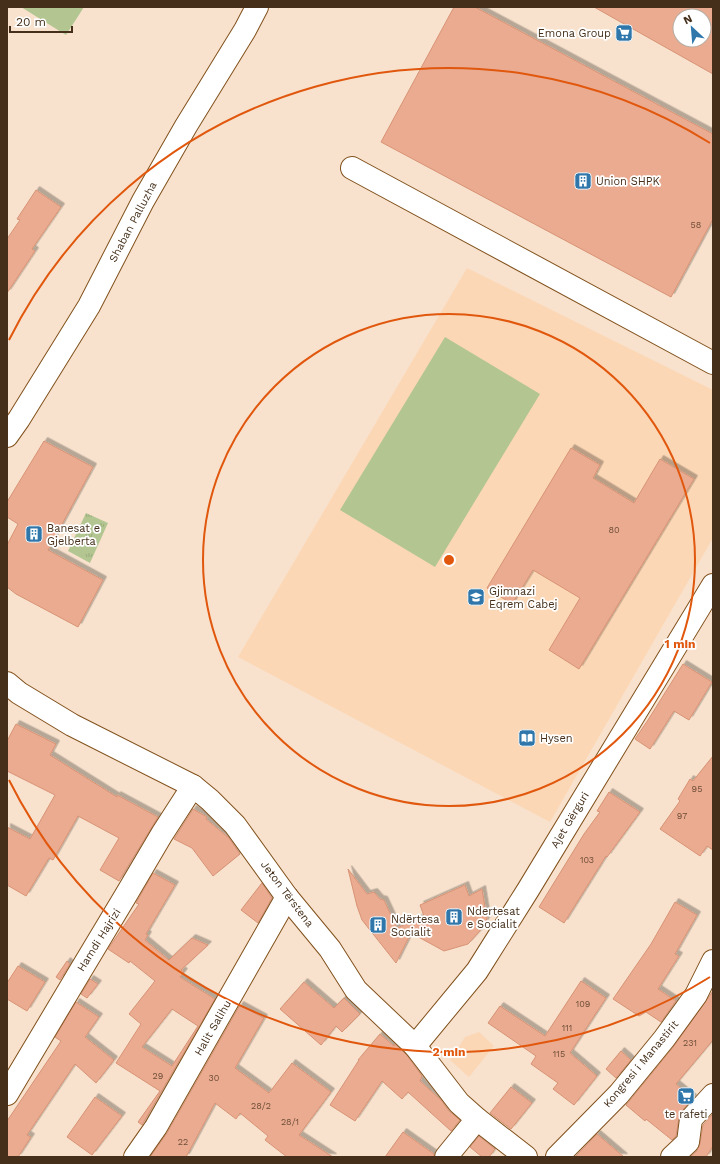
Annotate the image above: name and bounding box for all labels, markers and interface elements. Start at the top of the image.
scale bar [10,8,72,34]
north arrow [672,8,712,48]
text: N [681,12,694,27]
text: 20 m [16,15,46,29]
supermarket icon: Emona Group [614,23,634,43]
place label: Emona Group [538,27,611,40]
building icon: Union SHPK [573,171,593,191]
place label: Union SHPK [596,175,660,188]
street label: Shaban Palluzha [106,180,160,264]
house number: 58 [691,220,701,230]
place label: Banesat e Gjelberta [47,522,100,548]
building icon: Banesat e Gjelberta [24,524,44,544]
house number: 80 [608,525,620,535]
centre of rings [442,553,456,567]
place label: Gjimnazi Eqrem Cabej [489,585,558,611]
school or university icon: Gjimnazi Eqrem Cabej [466,587,486,607]
text: 1 min [665,637,695,651]
library icon: Hysen [517,728,537,748]
place label: Hysen [540,732,573,745]
house number: 95 [692,784,702,794]
street label: Ajet Gërguri [548,789,592,850]
house number: 97 [677,811,687,821]
house number: 103 [580,855,594,865]
street label: Jeton Tërstena [258,858,316,930]
place label: Ndertesat e Socialit [467,905,520,931]
street label: Hamdi Hajrizi [74,906,124,974]
building icon: Ndertesat e Socialit [444,907,464,927]
place label: Ndërtesa Socialit [391,913,439,939]
building icon: Ndërtesa Socialit [368,915,388,935]
street label: Halit Salihu [192,998,234,1058]
house number: 109 [576,999,590,1009]
street label: Kongresi i Manastirit [601,1017,682,1110]
house number: 111 [562,1023,572,1033]
house number: 231 [683,1038,697,1048]
text: 2 min [433,1045,465,1059]
house number: 115 [553,1049,565,1059]
house number: 29 [153,1071,163,1081]
house number: 30 [209,1073,220,1083]
supermarket icon: te rafeti [676,1086,696,1106]
house number: 28/2 [251,1101,271,1111]
place label: te rafeti [664,1108,708,1121]
house number: 28/1 [281,1117,299,1127]
house number: 22 [178,1137,188,1147]

